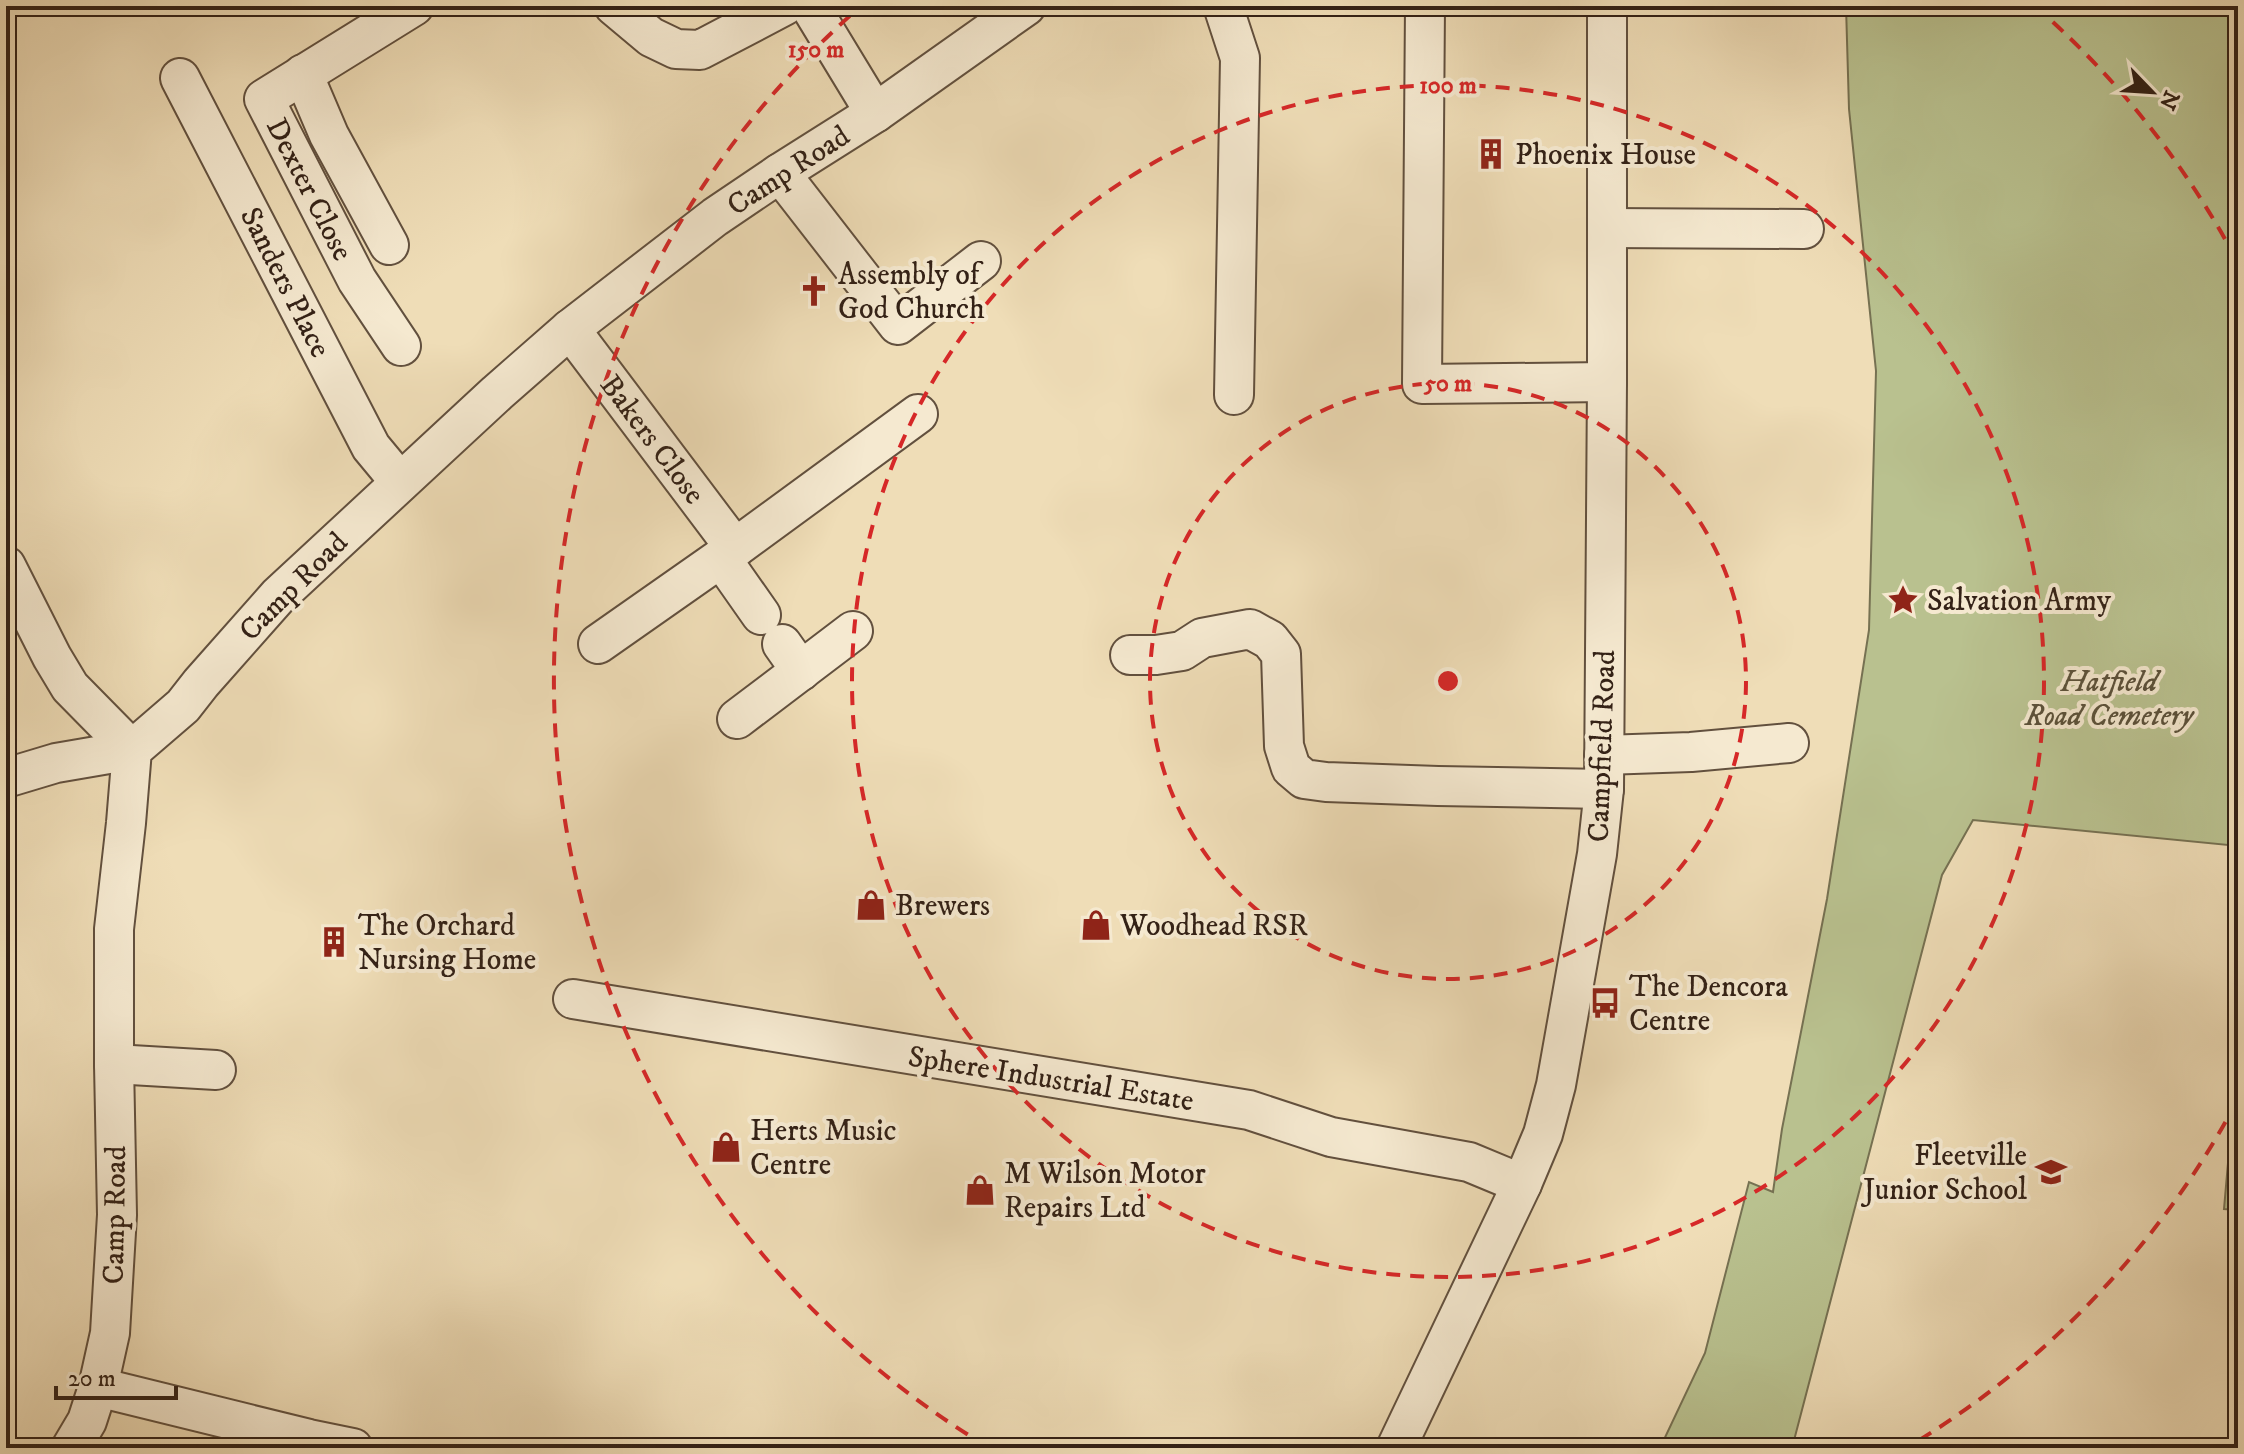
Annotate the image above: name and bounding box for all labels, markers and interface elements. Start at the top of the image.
text: 150 m [788,35,844,65]
north arrow [2112,52,2192,132]
text: 100 m [1419,71,1477,101]
text: N [2153,86,2185,114]
street label: Dexter Close [257,112,360,267]
street label: Camp Road [721,118,857,225]
building icon: Phoenix House [1474,137,1508,171]
place label: Phoenix House [1515,137,1696,174]
street label: Sanders Place [231,201,338,364]
place label: Assembly of God Church [838,257,985,328]
church icon: Assembly of God Church [797,274,831,308]
street label: Bakers Close [591,368,712,512]
text: 50 m [1423,369,1472,399]
street label: Camp Road [232,525,356,649]
place icon: Salvation Army [1886,583,1920,617]
place label: Salvation Army [1927,583,2112,620]
street label: Campfield Road [1581,649,1624,843]
park label: Hatfield Road Cemetery [2024,664,2196,735]
centre of rings [1434,667,1462,695]
shop icon: Brewers [854,888,888,922]
place label: Brewers [895,888,990,925]
place label: The Orchard Nursing Home [358,908,536,979]
shop icon: Woodhead RSR [1079,908,1113,942]
place label: Woodhead RSR [1119,908,1308,945]
building icon: The Orchard Nursing Home [317,925,351,959]
place label: The Dencora Centre [1629,969,1788,1040]
bus stop icon: The Dencora Centre [1588,986,1622,1020]
street label: Sphere Industrial Estate [905,1039,1196,1120]
place label: Herts Music Centre [750,1113,897,1184]
shop icon: Herts Music Centre [709,1130,743,1164]
place label: Fleetville Junior School [1860,1138,2027,1209]
street label: Camp Road [96,1145,135,1285]
school or university icon: Fleetville Junior School [2034,1155,2068,1189]
place label: M Wilson Motor Repairs Ltd [1004,1156,1206,1227]
shop icon: M Wilson Motor Repairs Ltd [963,1173,997,1207]
scale bar [56,1350,176,1400]
text: 20 m [68,1364,116,1394]

